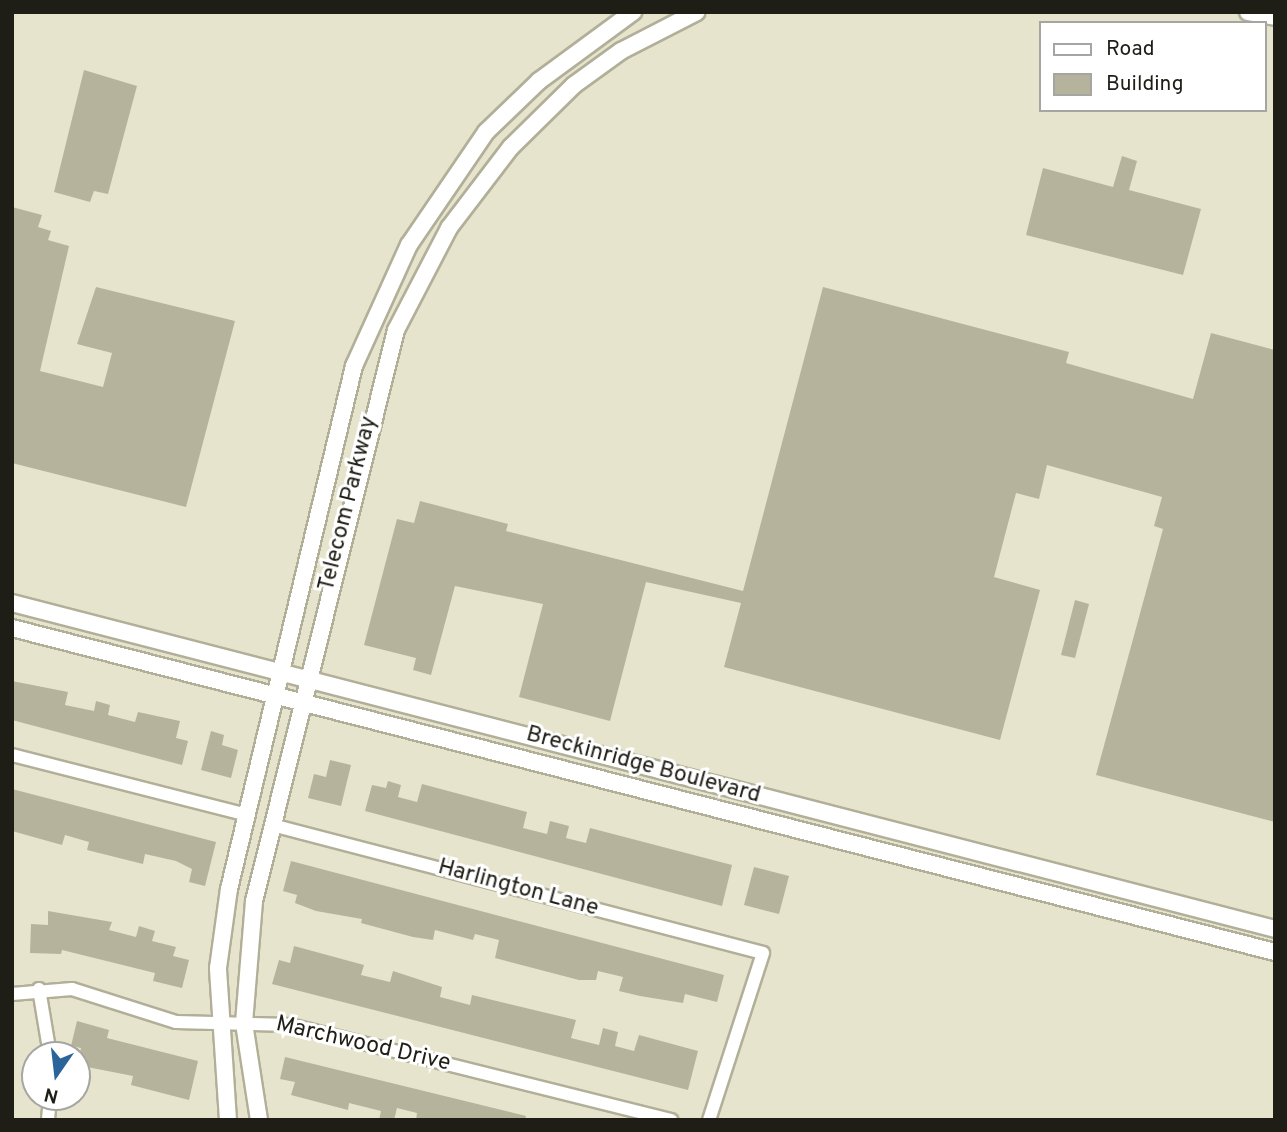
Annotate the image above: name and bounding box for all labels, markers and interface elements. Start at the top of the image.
legend [1038,21,1266,112]
text: Road [1106,36,1155,63]
text: Building [1106,71,1184,98]
street label: Telecom Parkway [314,414,384,594]
street label: Breckinridge Boulevard [523,721,763,811]
street label: Harlington Lane [435,854,601,924]
street label: Marchwood Drive [273,1012,453,1078]
north arrow [21,1041,91,1111]
text: N [42,1081,61,1108]

